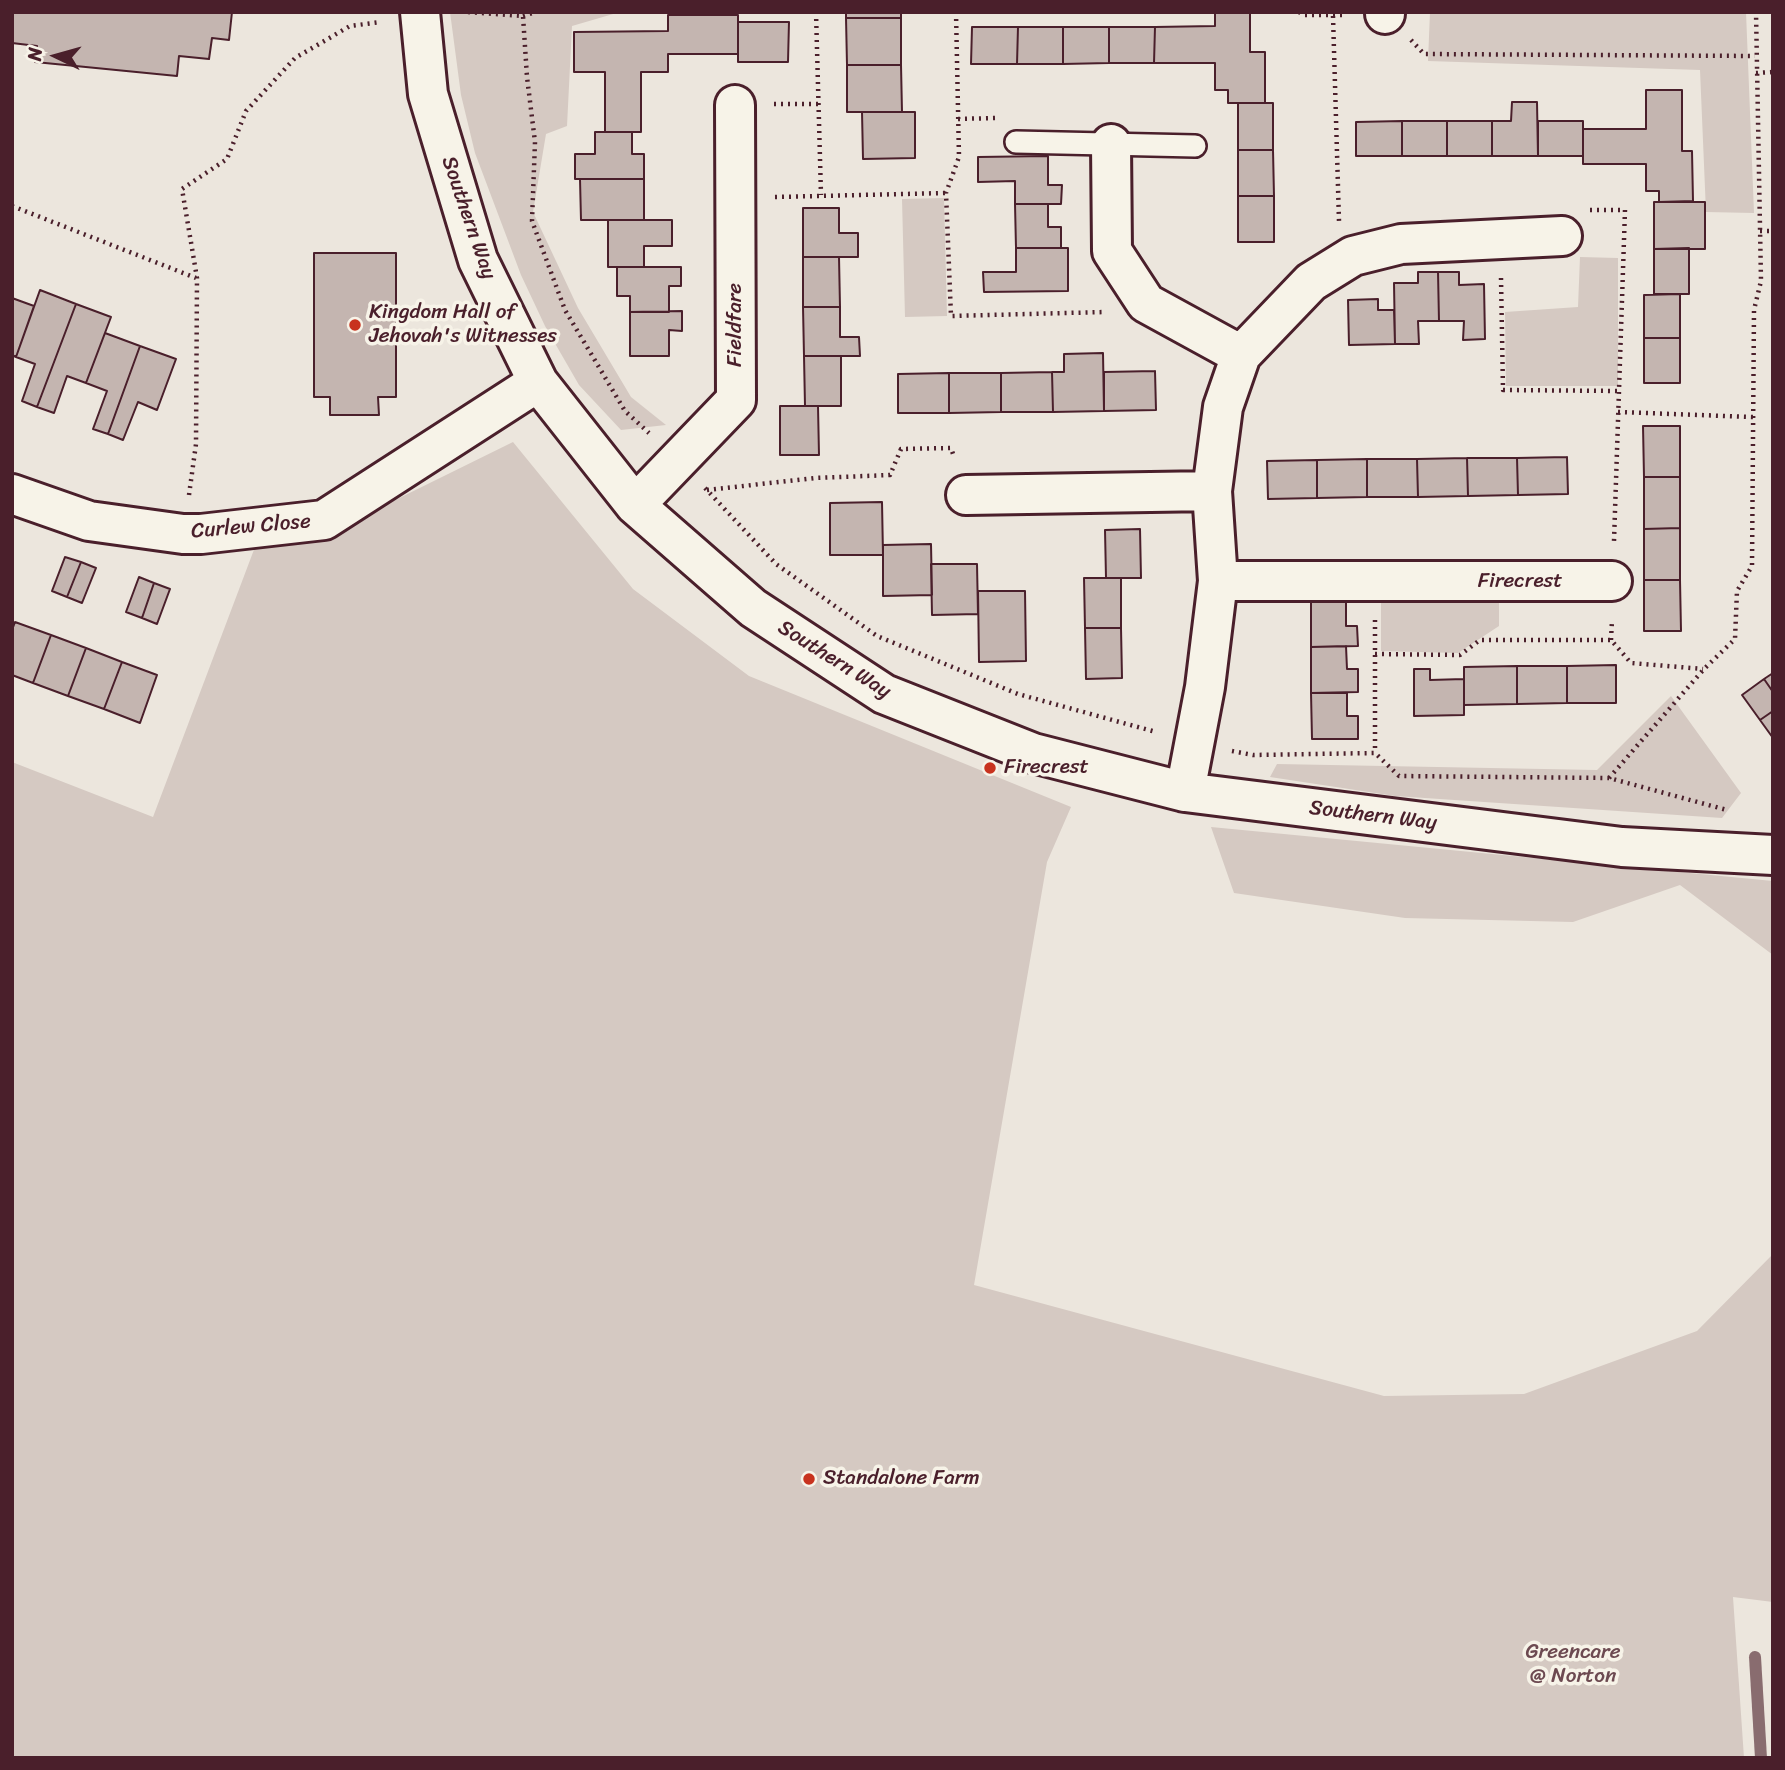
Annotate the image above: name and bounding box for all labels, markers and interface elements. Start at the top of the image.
north arrow [21,21,91,91]
text: N [18,46,52,62]
street label: Southern Way [435,153,501,283]
street label: Fieldfare [723,283,749,367]
place label: Kingdom Hall of Jehovah's Witnesses [369,300,557,350]
marker: Kingdom Hall of Jehovah's Witnesses [347,317,363,333]
street label: Curlew Close [190,509,312,545]
street label: Firecrest [1478,569,1562,595]
street label: Southern Way [773,615,895,705]
place label: Firecrest [1004,755,1089,781]
marker: Firecrest [982,760,998,776]
street label: Southern Way [1308,796,1438,836]
place label: Standalone Farm [823,1466,980,1492]
marker: Standalone Farm [801,1471,817,1487]
park label: Greencare @ Norton [1525,1640,1621,1690]

